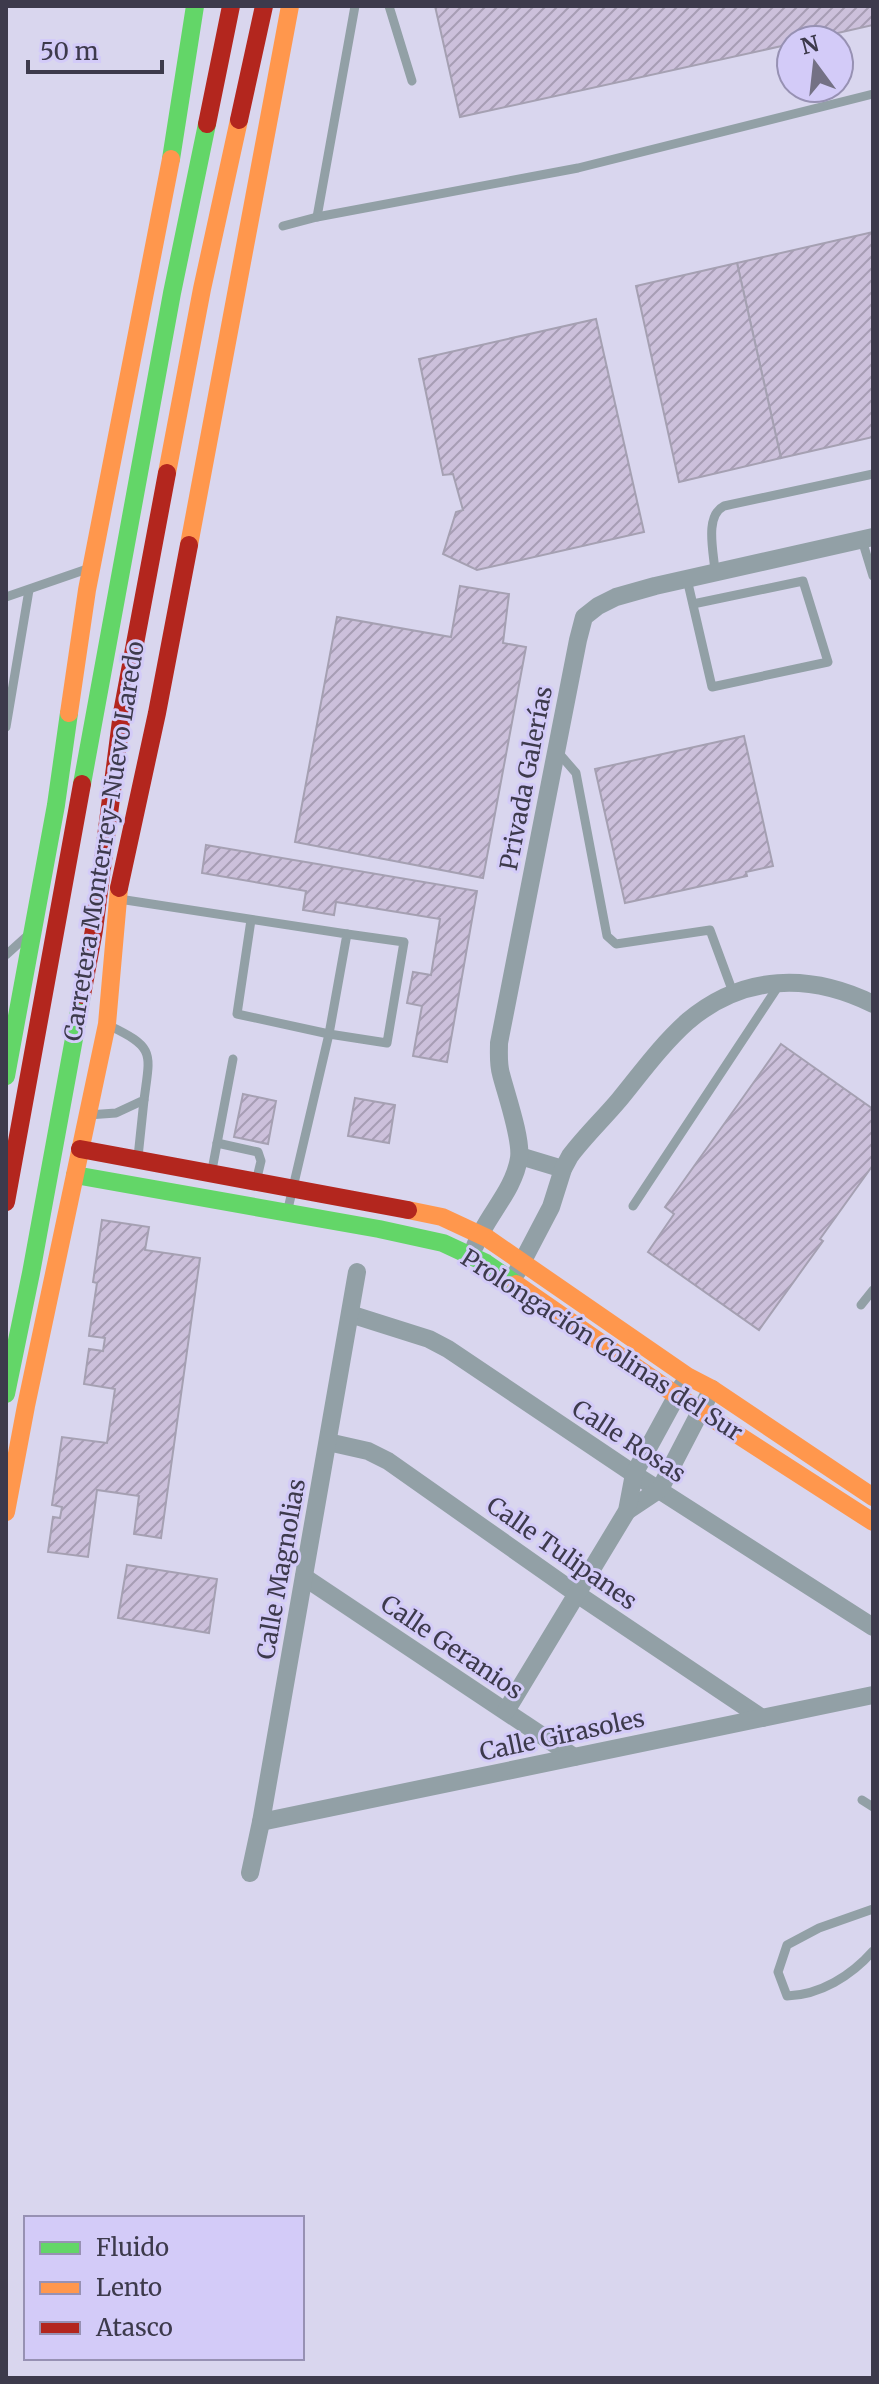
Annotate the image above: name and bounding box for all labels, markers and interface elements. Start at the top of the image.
scale bar [28,24,162,74]
north arrow [775,24,855,104]
text: N [798,29,822,60]
text: 50 m [40,36,99,67]
street label: Carretera Monterrey-Nuevo Laredo [57,639,151,1043]
street label: Privada Galerías [493,683,559,873]
street label: Prolongación Colinas del Sur [455,1242,749,1448]
street label: Calle Rosas [566,1393,692,1489]
street label: Calle Magnolias [250,1476,312,1662]
street label: Calle Tulipanes [481,1490,643,1616]
street label: Calle Geranios [375,1588,529,1706]
street label: Calle Girasoles [477,1702,647,1768]
legend [24,2216,304,2360]
text: Fluido [96,2232,169,2263]
text: Lento [96,2272,162,2303]
text: Atasco [95,2312,173,2343]

